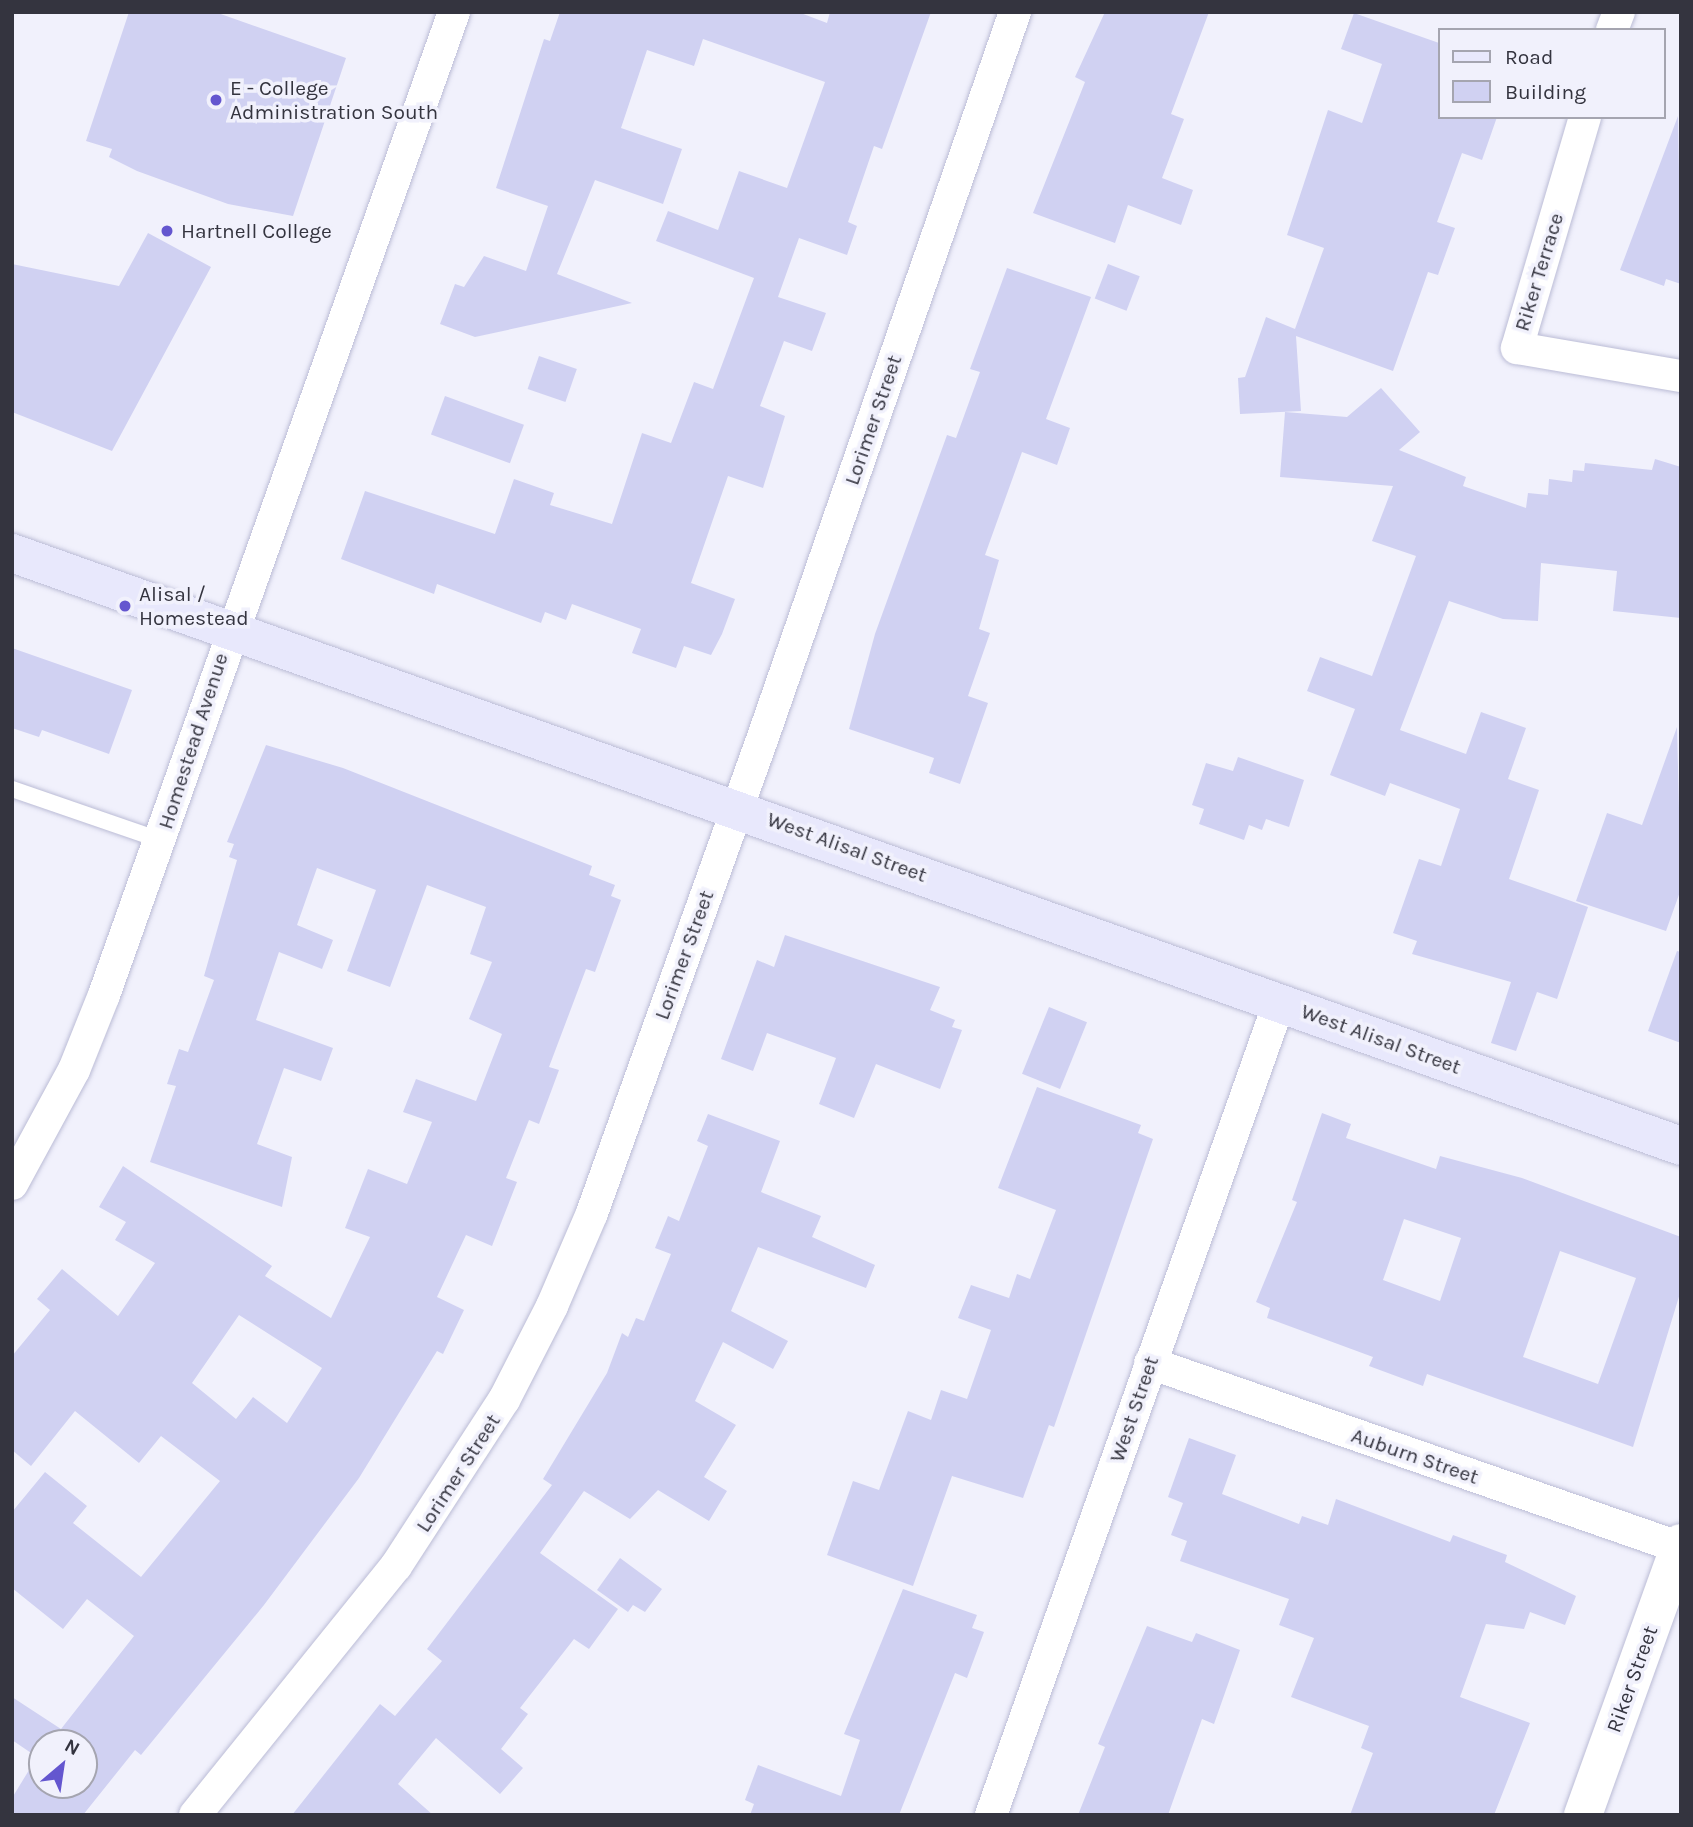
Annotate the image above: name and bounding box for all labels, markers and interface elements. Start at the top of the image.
legend [1438,28,1665,119]
text: Road [1505,45,1553,69]
place label: E - College Administration South [230,75,438,125]
text: Building [1505,80,1586,104]
marker: E - College Administration South [208,92,224,108]
street label: Riker Terrace [1509,210,1569,334]
place label: Hartnell College [181,218,332,244]
marker: Hartnell College [159,223,175,239]
street label: Lorimer Street [839,352,907,488]
place label: Alisal / Homestead [139,581,249,631]
marker: Alisal / Homestead [117,598,133,614]
street label: Homestead Avenue [153,650,233,832]
street label: West Alisal Street [764,806,930,888]
street label: Lorimer Street [649,887,719,1023]
street label: West Alisal Street [1298,998,1464,1080]
street label: West Street [1104,1353,1164,1465]
street label: Lorimer Street [410,1409,506,1537]
street label: Auburn Street [1348,1422,1482,1490]
street label: Riker Street [1601,1622,1663,1736]
north arrow [28,1729,98,1799]
text: N [61,1734,84,1760]

